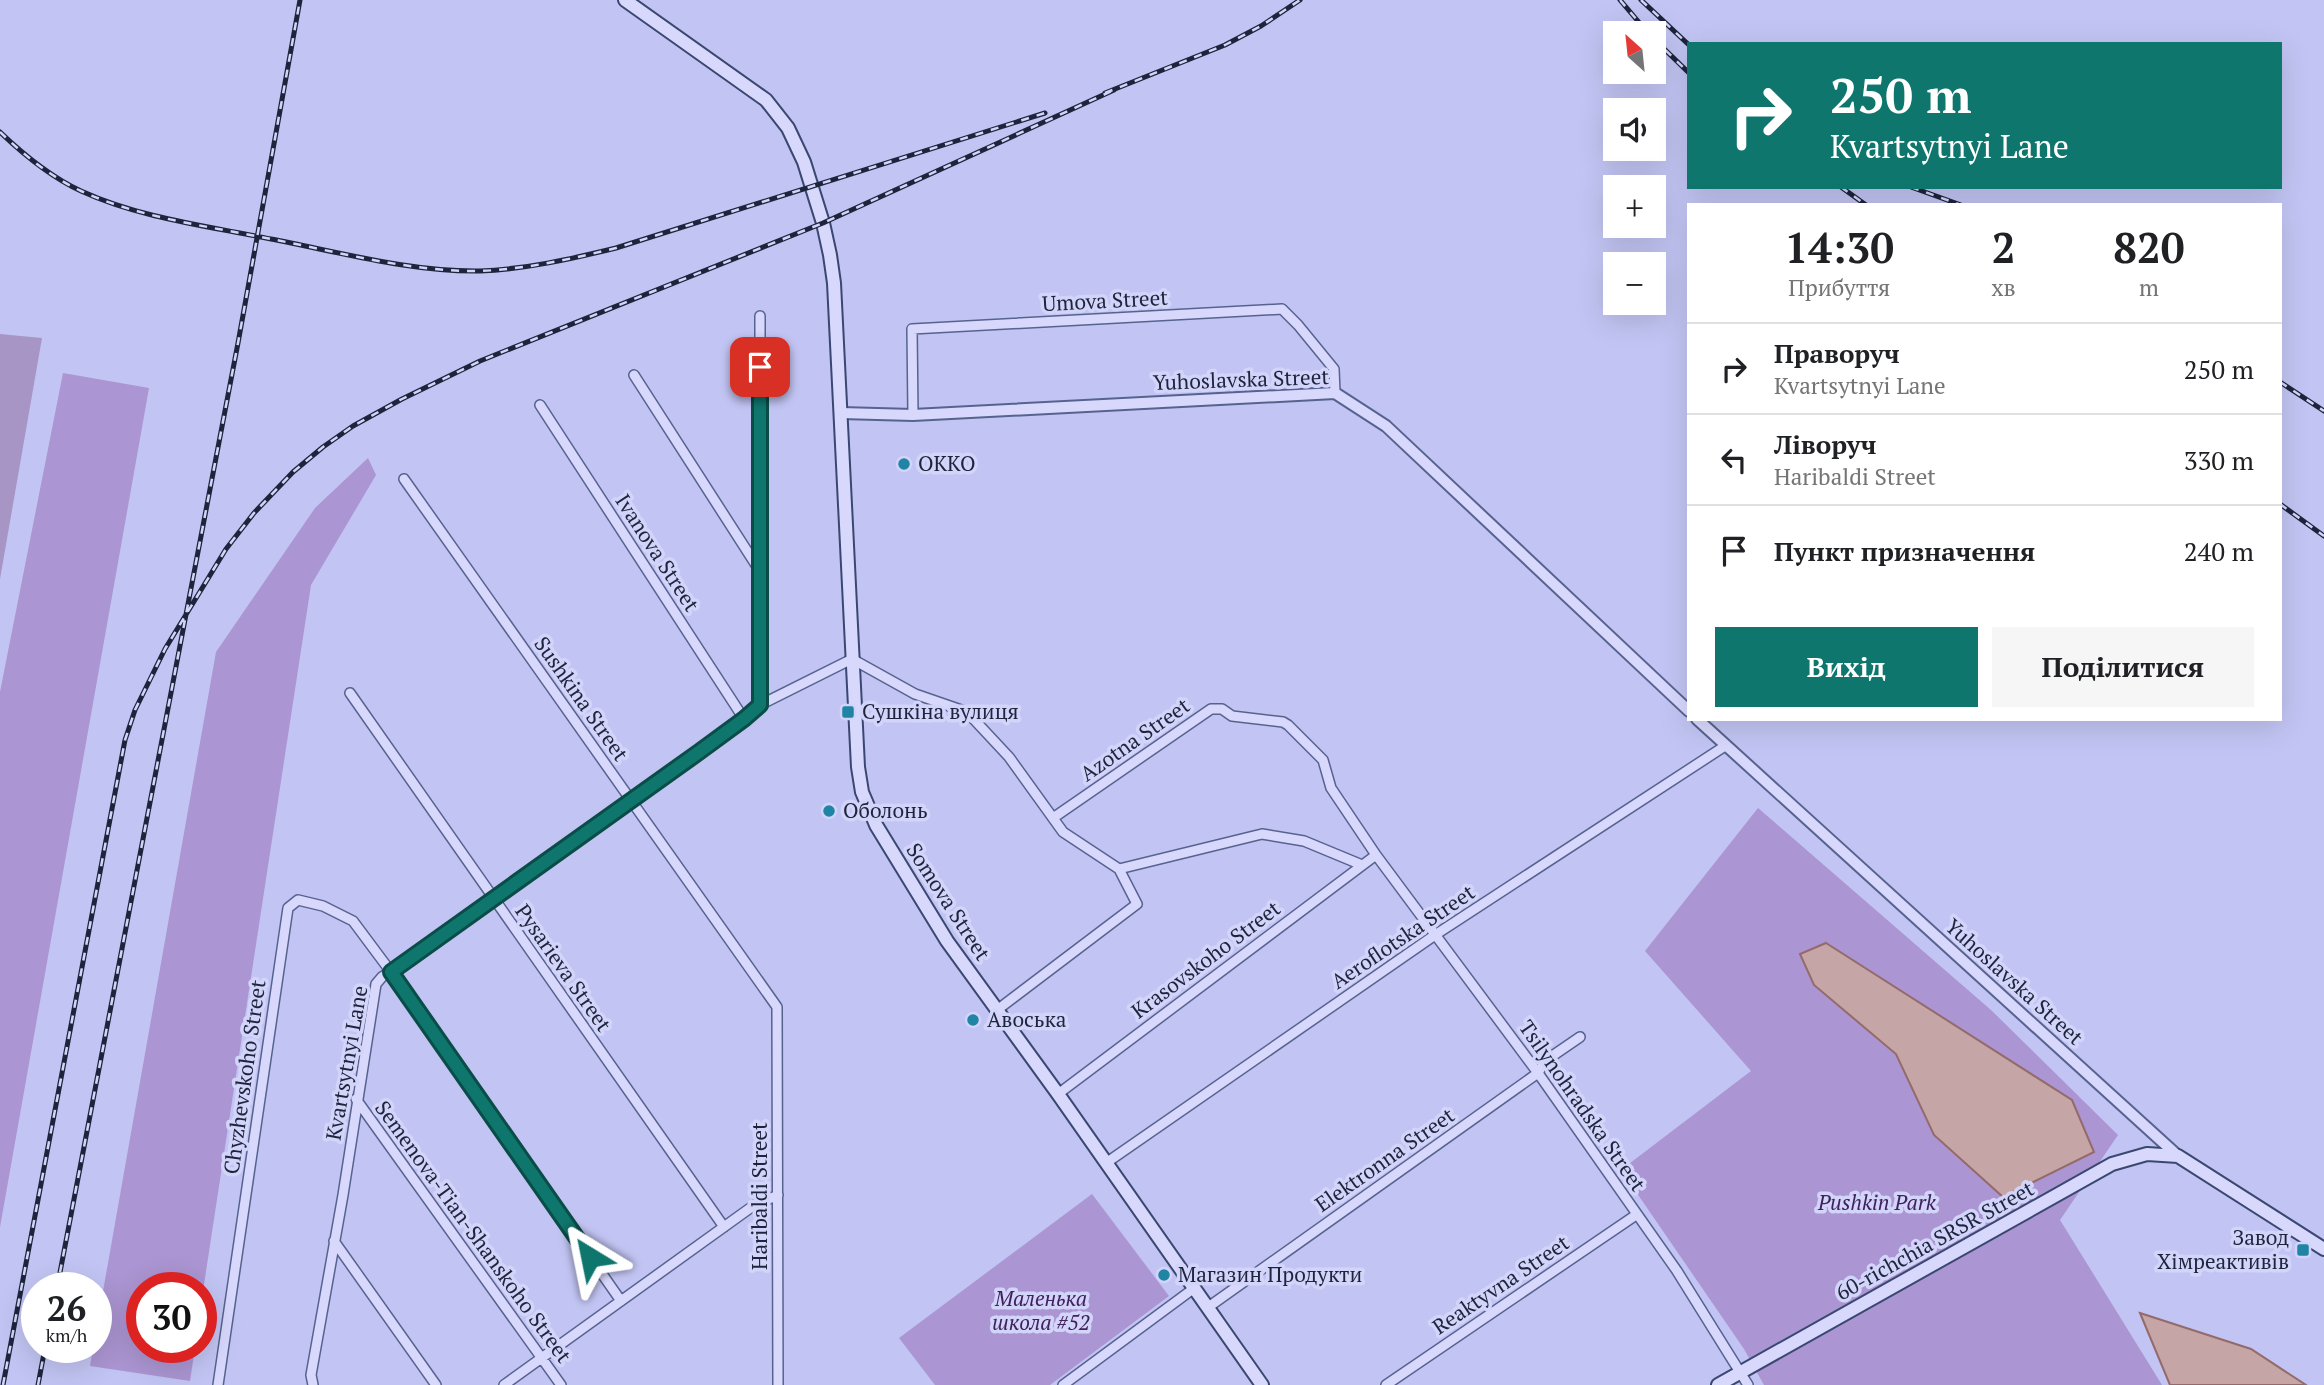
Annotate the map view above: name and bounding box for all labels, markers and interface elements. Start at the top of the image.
north arrow [1603,21,1666,84]
map controls [1603,21,1666,315]
text: 250 m [1830,62,1972,127]
icon: right [1715,70,1806,161]
button: sound [1603,98,1666,161]
text: Kvartsytnyi Lane [1830,125,2069,167]
button: + [1603,175,1666,238]
text: 14:30 [1785,219,1894,275]
text: 2 [1992,219,2015,275]
text: 820 [2113,219,2184,275]
button: − [1603,252,1666,315]
text: Прибуття [1788,272,1890,303]
text: хв [1992,272,2016,303]
text: m [2139,272,2159,303]
street label: Umova Street [1041,283,1169,317]
text: Праворуч [1774,336,1900,370]
pin [730,337,790,397]
icon: arrive [741,348,779,386]
icon: right [1715,350,1753,388]
text: 250 m [2184,352,2254,386]
street label: Yuhoslavska Street [1152,362,1330,396]
text: Kvartsytnyi Lane [1774,370,1946,401]
text: Ліворуч [1774,427,1877,461]
icon: left [1715,441,1753,479]
text: 330 m [2184,443,2254,477]
place label: ОККО [918,449,976,477]
marker: ОККО [896,456,912,472]
text: Haribaldi Street [1774,461,1936,492]
street label: Ivanova Street [609,488,706,617]
icon: arrive [1715,532,1753,570]
text: Пункт призначення [1774,534,2035,568]
text: 240 m [2184,534,2254,568]
button: Вихід [1715,627,1978,707]
button: Поділитися [1992,627,2254,707]
street label: Sushkina Street [528,631,635,766]
street label: Azotna Street [1074,691,1195,787]
place label: Сушкіна вулиця [862,697,1019,725]
marker: Сушкіна вулиця [840,704,856,720]
place label: Оболонь [843,796,928,824]
marker: Оболонь [821,803,837,819]
street label: Somova Street [900,837,997,966]
street label: Aeroflotska Street [1325,878,1480,995]
street label: Krasovskoho Street [1125,894,1286,1024]
street label: Pysarieva Street [509,898,618,1037]
street label: Yuhoslavska Street [1940,912,2090,1051]
street label: Chyzhevskoho Street [217,978,272,1176]
street label: Kvartsytnyi Lane [319,983,373,1142]
place label: Авоська [987,1005,1067,1033]
marker: Авоська [965,1012,981,1028]
street label: Tsilynohradska Street [1513,1014,1653,1197]
street label: Semenova-Tian-Shanskoho Street [369,1095,579,1368]
street label: Elektronna Street [1309,1101,1460,1218]
street label: Haribaldi Street [745,1122,773,1270]
street label: 60-richchia SRSR Street [1830,1174,2039,1306]
park label: Pushkin Park [1817,1188,1937,1216]
position arrow [553,1220,627,1294]
place label: Завод Хімреактивів [2157,1223,2289,1275]
street label: Reaktyvna Street [1427,1228,1574,1340]
marker: Завод Хімреактивів [2295,1242,2311,1258]
place label: Магазин Продукти [1178,1260,1362,1288]
marker: Магазин Продукти [1156,1267,1172,1283]
speed limit sign: 30 [126,1272,217,1363]
park label: Маленька школа #52 [992,1284,1090,1336]
text: 26 [47,1285,86,1331]
text: km/h [46,1323,87,1347]

